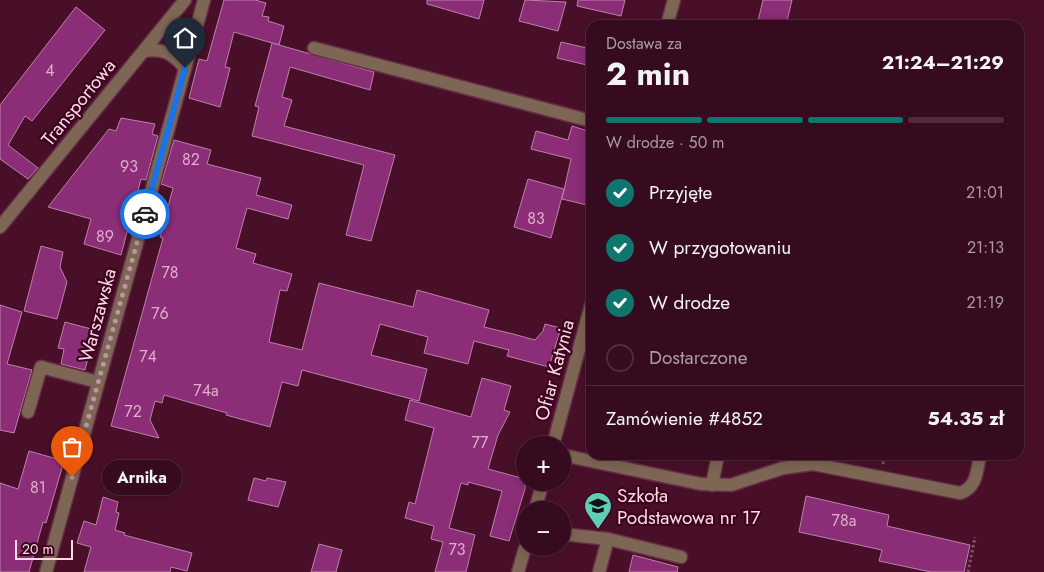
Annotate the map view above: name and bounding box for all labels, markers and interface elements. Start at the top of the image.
pin [164,17,206,68]
icon: home [171,24,199,52]
text: Dostawa za [606,32,682,55]
text: 21:24–21:29 [882,49,1004,76]
text: 2 min [606,51,690,97]
street label: Transportowa [35,53,122,152]
house number: 4 [45,59,55,82]
text: W drodze · 50 m [606,131,725,154]
house number: 82 [182,148,200,171]
house number: 93 [120,155,138,178]
icon: check [606,179,634,207]
text: Przyjęte [649,179,712,206]
text: 21:01 [966,181,1004,204]
courier [120,189,170,239]
icon: car [131,200,159,228]
house number: 83 [527,207,545,230]
house number: 89 [96,225,114,248]
icon: check [606,234,634,262]
text: W przygotowaniu [649,234,791,261]
text: 21:13 [967,236,1004,259]
house number: 78 [161,261,179,284]
street label: Warszawska [72,265,123,365]
icon: check [606,289,634,317]
text: W drodze [649,289,730,316]
text: 21:19 [966,291,1004,314]
house number: 76 [151,302,169,325]
street label: Ofiar Katynia [528,317,581,424]
text: Dostarczone [649,344,748,371]
house number: 74 [139,345,157,368]
house number: 74a [193,379,219,402]
house number: 72 [124,400,142,423]
text: Zamówienie #4852 [606,405,763,432]
text: 54.35 zł [928,405,1004,432]
pin [51,426,93,477]
house number: 77 [472,431,489,454]
icon: bag [58,433,86,461]
map controls [516,436,571,556]
button: + [516,436,571,491]
callout: Arnika [102,460,182,494]
text: Arnika [117,466,167,489]
house number: 81 [30,476,46,499]
place label: Szkoła Podstawowa nr 17 [617,482,761,531]
school or university icon: Szkoła Podstawowa nr 17 [583,491,613,530]
button: − [516,501,571,556]
house number: 78a [832,509,856,532]
scale bar [15,537,72,560]
house number: 73 [448,538,466,561]
text: 20 m [22,539,54,559]

